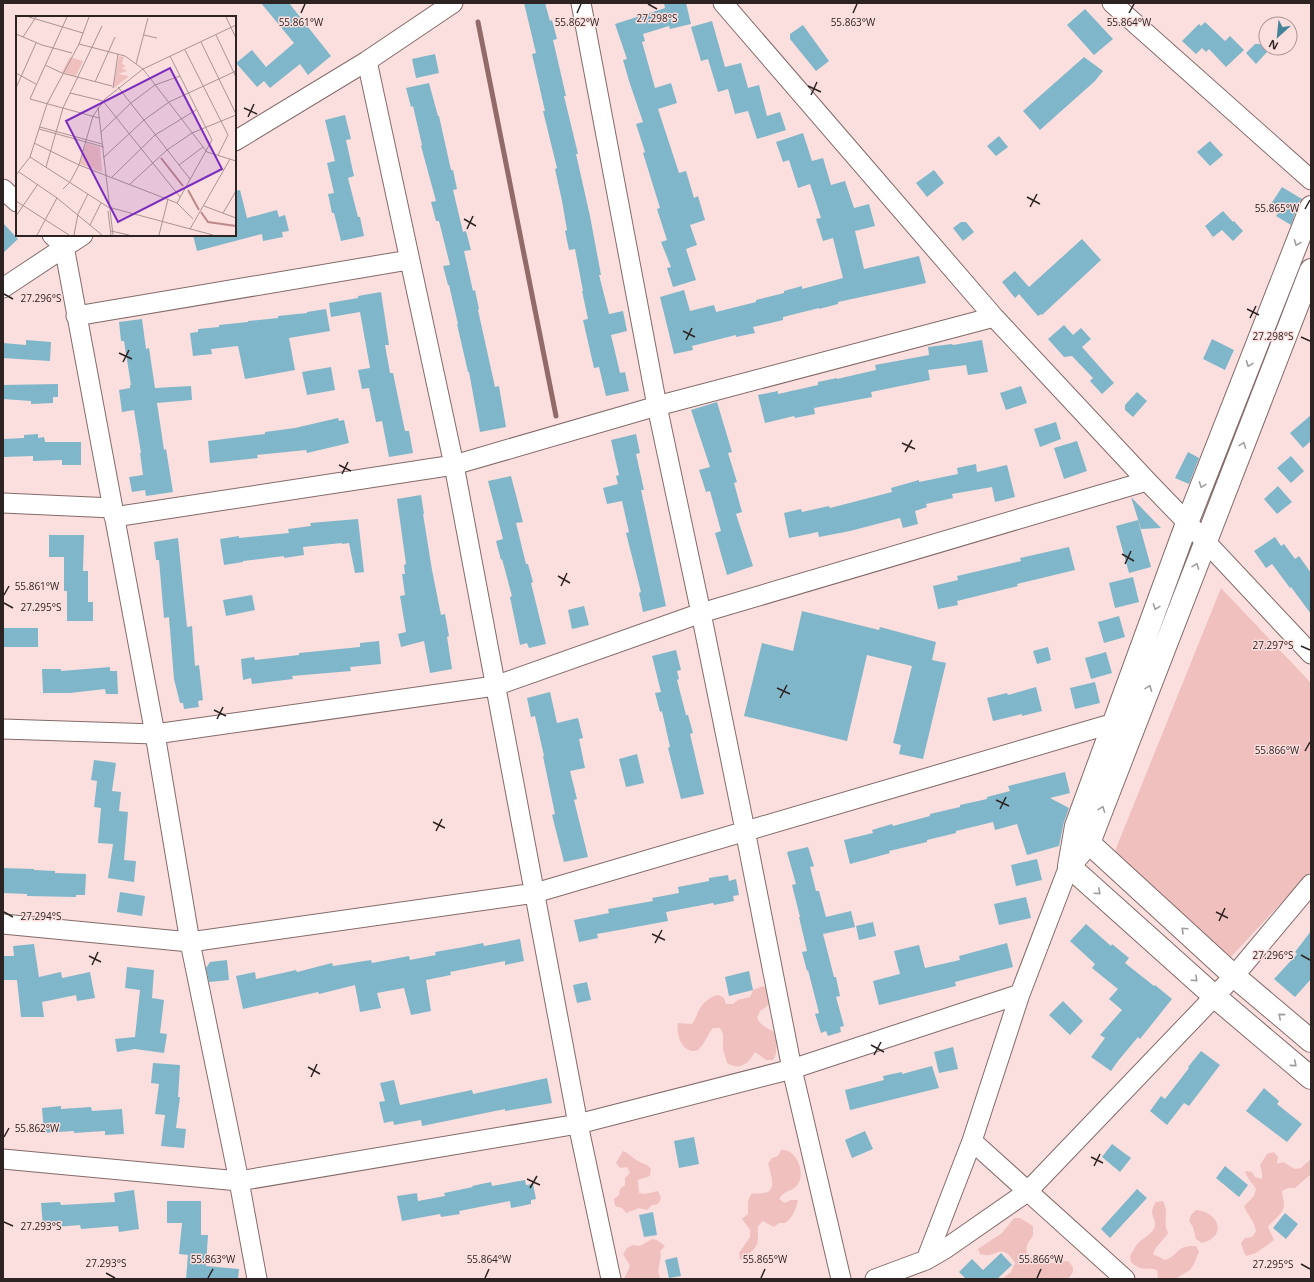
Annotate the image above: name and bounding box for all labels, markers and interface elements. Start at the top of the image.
text: 27.298°S [637,11,677,25]
text: 55.861°W [279,15,324,29]
text: 55.862°W [555,15,600,29]
text: 55.863°W [831,15,876,29]
text: 55.864°W [1107,15,1152,29]
inset map [16,16,236,236]
north arrow [1258,16,1298,56]
text: N [1266,37,1281,54]
text: 55.865°W [1255,201,1300,215]
one-way arrow [1293,240,1301,247]
text: 27.296°S [21,291,61,305]
text: 27.298°S [1253,329,1293,343]
one-way arrow [1246,361,1254,368]
one-way arrow [1238,442,1246,449]
one-way arrow [1199,481,1207,489]
one-way arrow [1191,563,1199,570]
text: 55.861°W [15,579,60,593]
text: 27.295°S [21,600,61,614]
one-way arrow [1153,603,1161,610]
text: 27.297°S [1253,638,1293,652]
one-way arrow [1144,684,1152,691]
text: 55.866°W [1255,743,1300,757]
one-way arrow [1098,806,1106,813]
one-way arrow [1094,888,1101,895]
text: 27.294°S [21,909,61,923]
one-way arrow [1181,927,1189,935]
text: 27.296°S [1253,948,1293,962]
one-way arrow [1190,974,1198,982]
one-way arrow [1279,1013,1286,1020]
one-way arrow [1289,1059,1297,1066]
text: 55.862°W [15,1121,60,1135]
text: 27.293°S [21,1219,61,1233]
text: 55.863°W [191,1252,236,1266]
text: 55.864°W [467,1252,512,1266]
text: 55.865°W [743,1252,788,1266]
text: 55.866°W [1019,1252,1064,1266]
text: 27.293°S [86,1256,126,1270]
text: 27.295°S [1253,1257,1293,1271]

